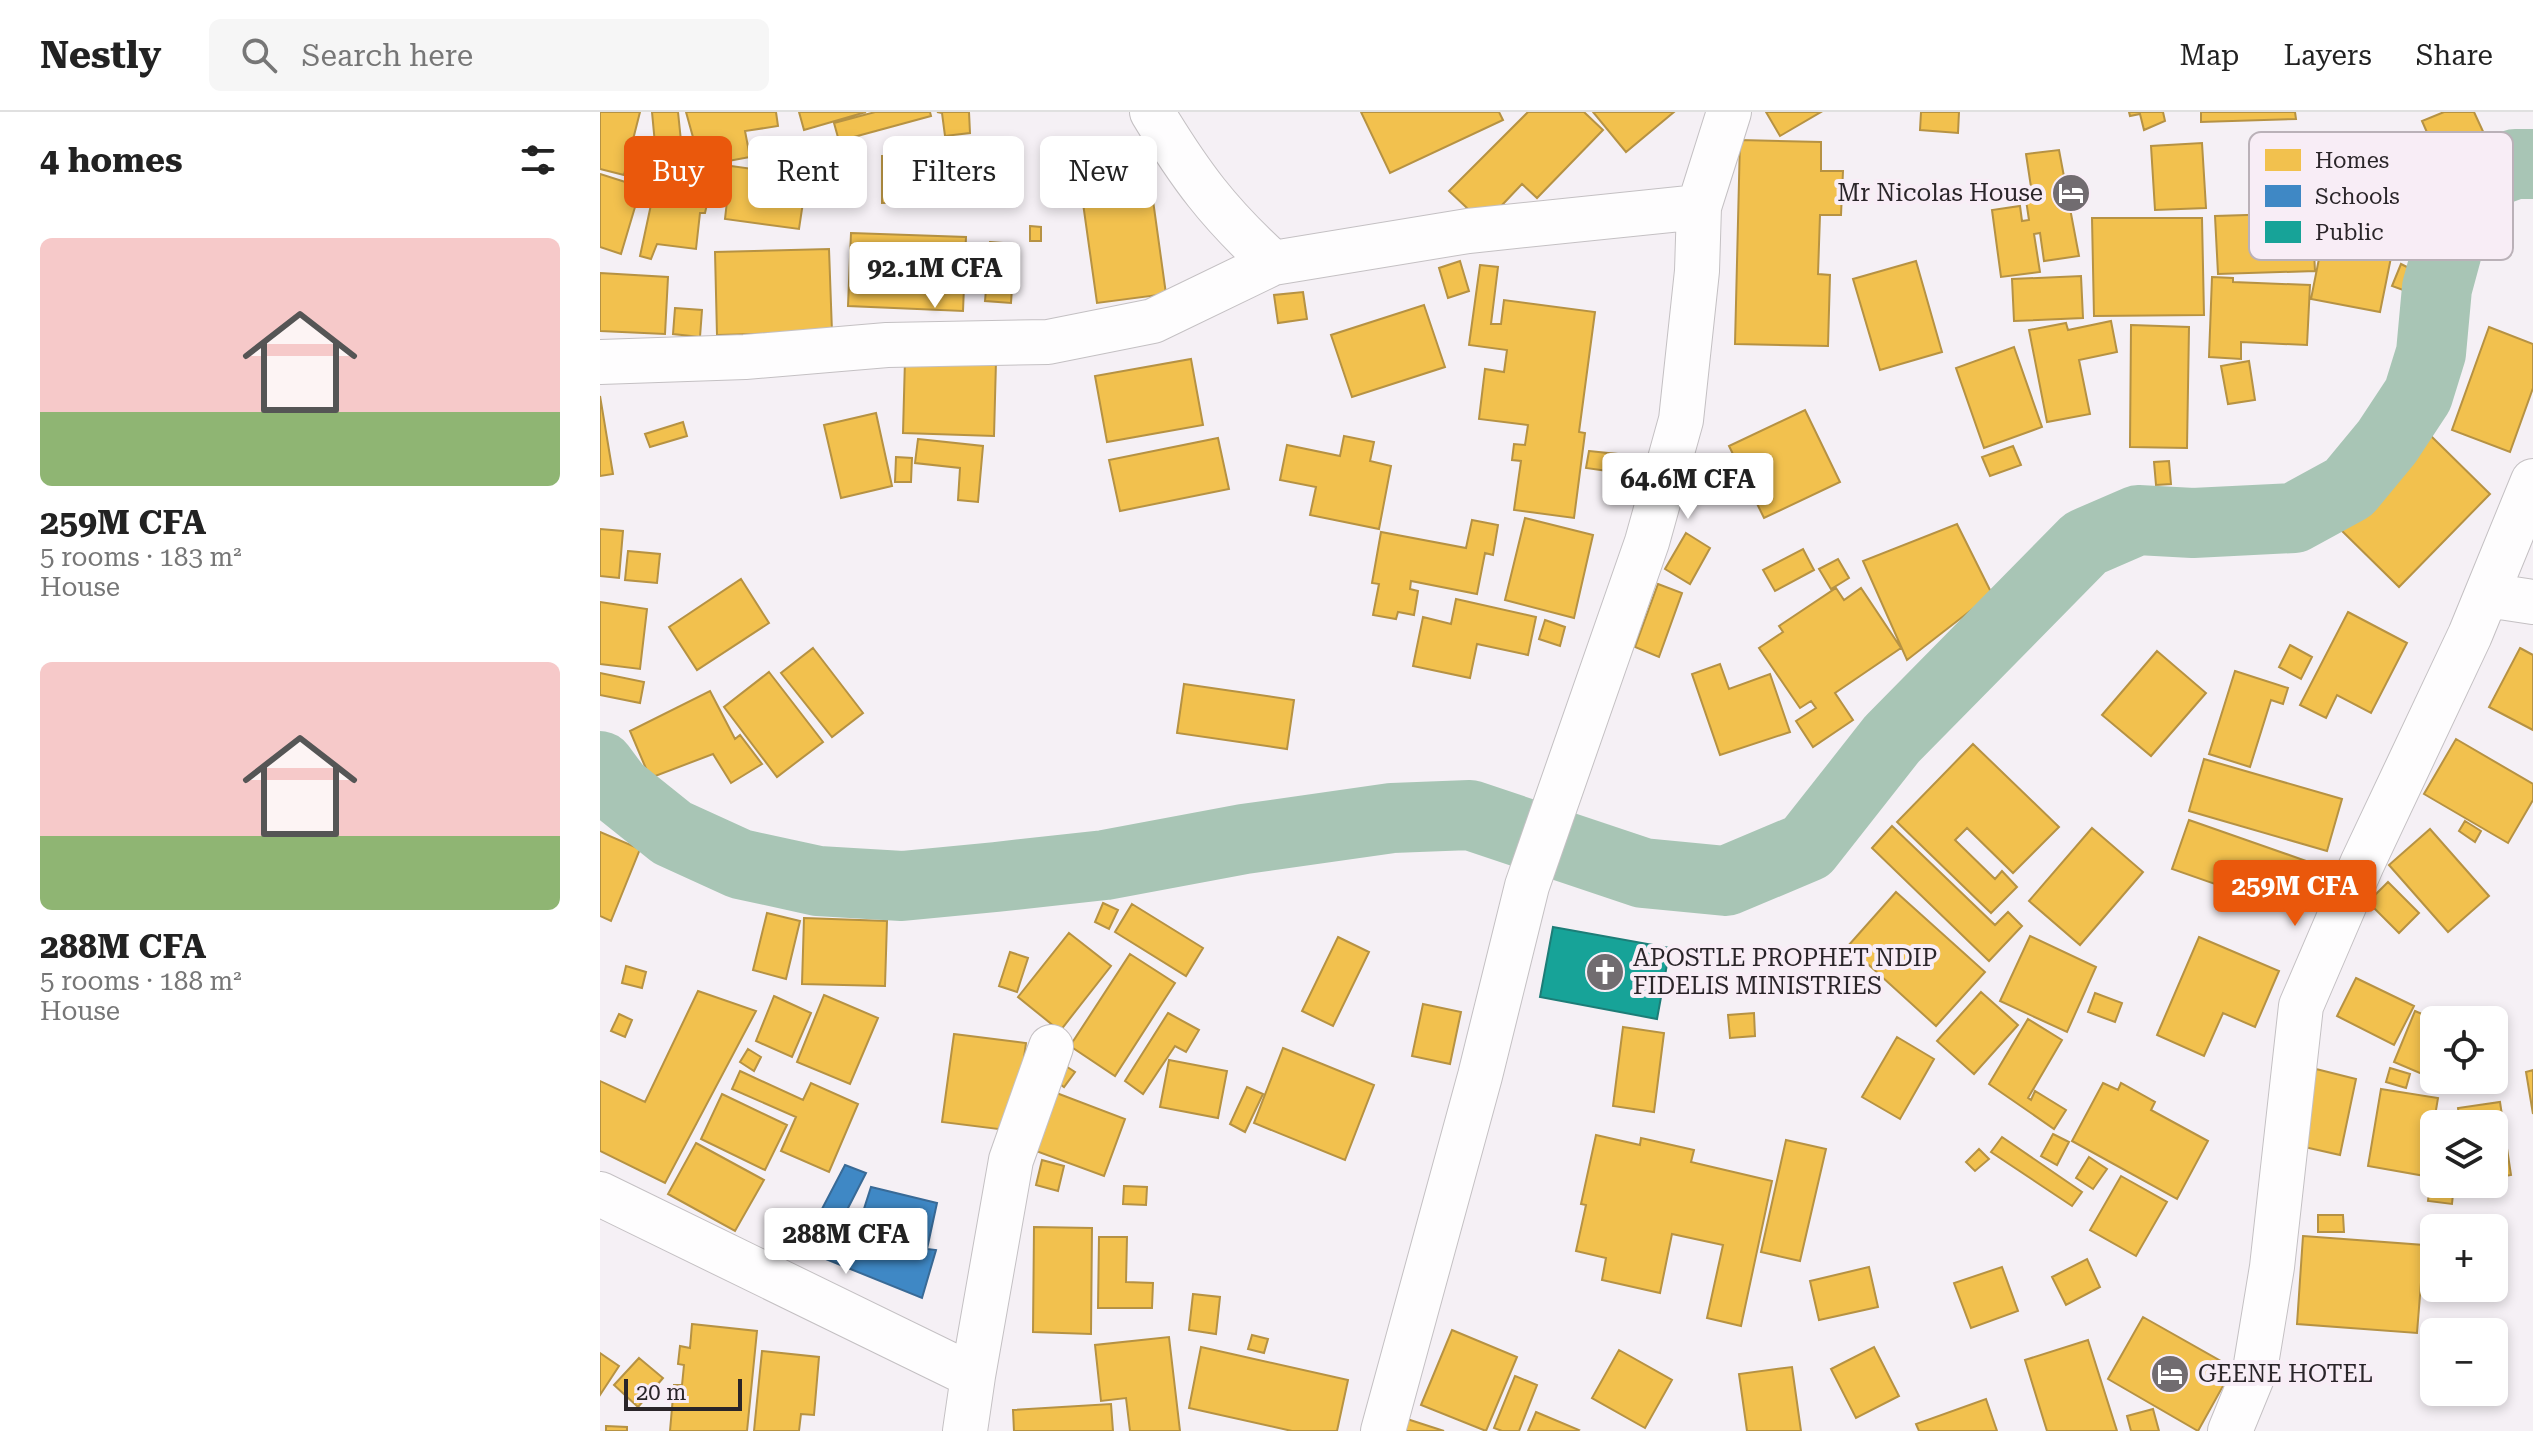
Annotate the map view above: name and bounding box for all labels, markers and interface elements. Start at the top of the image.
search box [209,19,769,91]
text: Nestly [40,33,161,77]
icon: search [237,33,281,77]
text: Search here [301,38,473,73]
text: Map [2180,39,2239,72]
text: Layers [2283,39,2372,72]
text: Share [2416,39,2493,72]
legend [2249,132,2513,260]
chip: Buy [624,136,732,208]
chip: Rent [748,136,867,208]
chip: Filters [883,136,1024,208]
chip: New [1040,136,1157,208]
icon: filters [516,138,560,182]
text: 4 homes [40,140,183,180]
text: Homes [2315,148,2389,173]
hotel icon: Mr Nicolas House [2050,172,2092,214]
place label: Mr Nicolas House [1837,179,2043,207]
text: Schools [2315,184,2400,209]
text: Public [2315,220,2383,245]
pin: 92.1M CFA [843,242,1027,310]
text: 92.1M CFA [867,253,1003,283]
icon: home [228,290,372,434]
pin: 64.6M CFA [1596,453,1780,521]
text: 64.6M CFA [1620,464,1756,494]
text: 259M CFA [40,502,206,542]
text: 5 rooms · 183 m² [40,542,242,572]
text: House [40,572,120,602]
icon: home [228,714,372,858]
pin: 259M CFA [2212,860,2378,928]
text: 259M CFA [2231,871,2359,901]
text: 288M CFA [40,926,206,966]
place label: APOSTLE PROPHET NDIP FIDELIS MINISTRIES [1633,944,1937,1000]
church icon: APOSTLE PROPHET NDIP FIDELIS MINISTRIES [1584,951,1626,993]
text: 5 rooms · 188 m² [40,966,242,996]
text: House [40,996,120,1026]
map controls [2420,1006,2508,1406]
button: locate [2420,1006,2508,1094]
button: layers [2420,1110,2508,1198]
pin: 288M CFA [763,1208,929,1276]
button: + [2420,1214,2508,1302]
text: 288M CFA [782,1219,910,1249]
button: − [2420,1318,2508,1406]
hotel icon: GEENE HOTEL [2149,1353,2191,1395]
place label: GEENE HOTEL [2198,1360,2373,1388]
scale bar [624,1375,742,1411]
text: 20 m [636,1380,686,1405]

